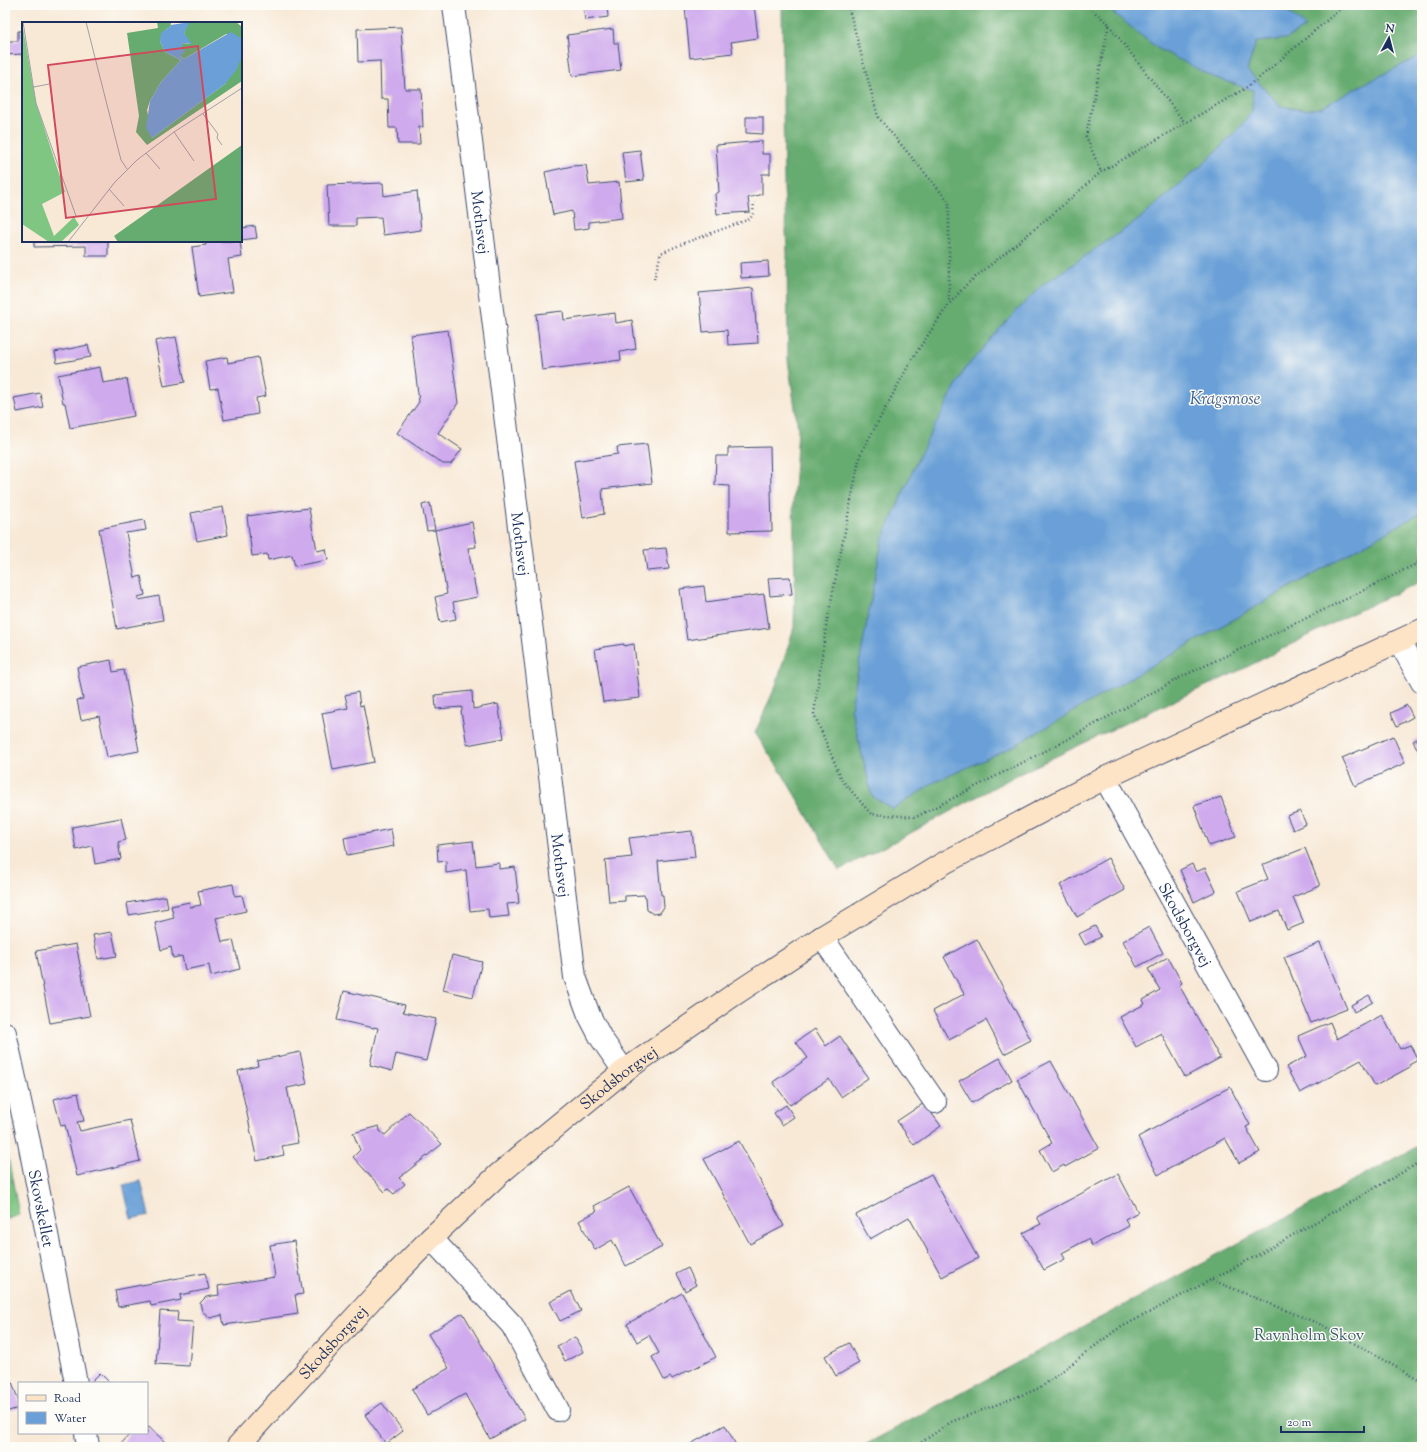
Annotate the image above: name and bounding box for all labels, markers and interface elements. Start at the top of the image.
north arrow [1369,18,1409,58]
text: N [1384,20,1396,38]
inset map [22,22,242,242]
street label: Mothsvej [463,189,494,256]
water label: Kragsmose [1190,388,1260,412]
street label: Mothsvej [503,511,534,577]
street label: Mothsvej [543,832,574,899]
street label: Skodsborgvej [1151,879,1216,972]
street label: Skodsborgvej [576,1042,663,1117]
street label: Skovskellet [21,1168,58,1250]
street label: Skodsborgvej [295,1301,374,1386]
park label: Ravnholm Skov [1254,1325,1365,1348]
legend [18,1382,148,1434]
text: Road [54,1390,81,1408]
scale bar [1281,1408,1364,1434]
text: Water [54,1410,87,1428]
text: 20 m [1287,1414,1312,1432]

